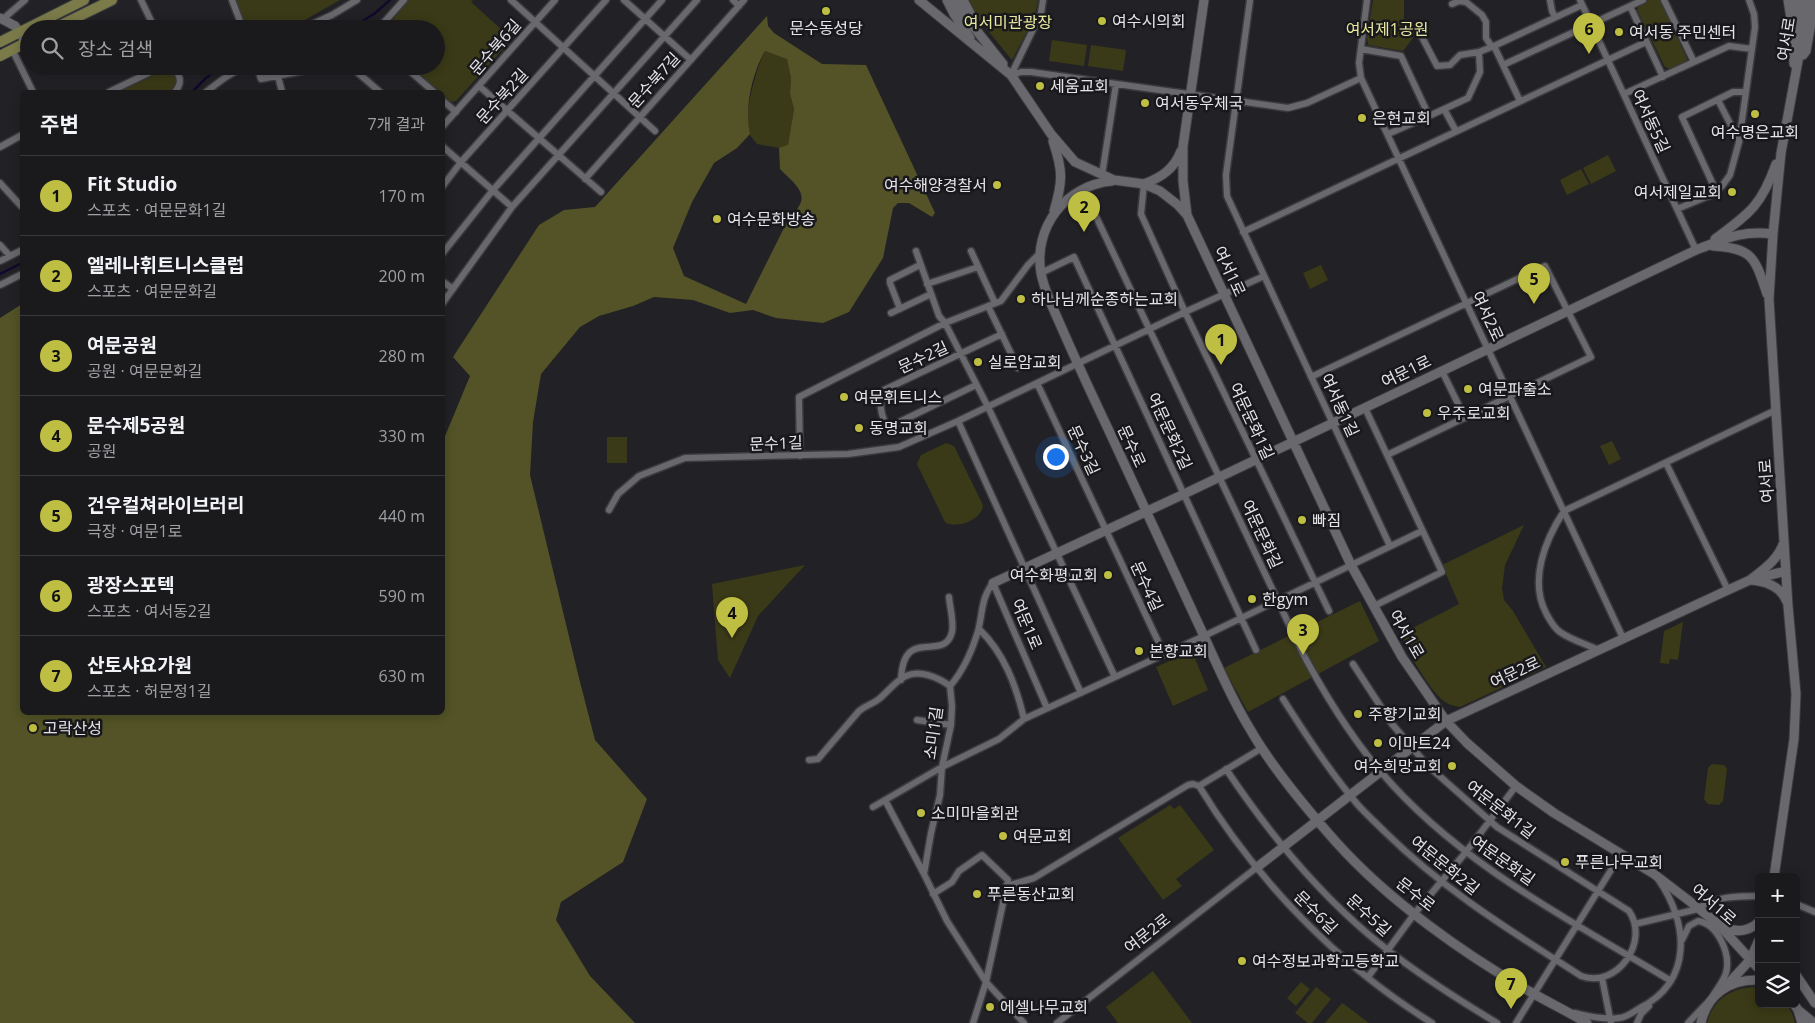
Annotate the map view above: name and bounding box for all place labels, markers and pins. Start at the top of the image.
marker: 문수동성당 [820,5,832,17]
place label: 여수시의회 [1112,10,1186,32]
pin: 6 [1573,13,1605,54]
marker: 여수시의회 [1096,15,1108,27]
place label: 문수동성당 [789,17,863,39]
place label: 여서동 주민센터 [1629,21,1736,43]
marker: 여서동 주민센터 [1613,26,1625,38]
place label: 세움교회 [1050,75,1109,97]
marker: 세움교회 [1034,80,1046,92]
place label: 여서동우체국 [1155,92,1243,114]
marker: 여서동우체국 [1139,97,1151,109]
place label: 은현교회 [1372,107,1431,129]
marker: 여수명은교회 [1749,108,1761,120]
marker: 은현교회 [1356,112,1368,124]
place label: 여수명은교회 [1711,121,1799,143]
place label: 여수해양경찰서 [884,174,987,196]
marker: 여수해양경찰서 [991,179,1003,191]
place label: 여서제일교회 [1634,181,1722,203]
marker: 여서제일교회 [1726,186,1738,198]
pin: 2 [1068,191,1100,232]
place label: 여수문화방송 [727,208,815,230]
marker: 여수문화방송 [711,213,723,225]
pin: 5 [1518,263,1550,304]
place label: 하나님께순종하는교회 [1031,288,1178,310]
marker: 하나님께순종하는교회 [1015,293,1027,305]
pin: 1 [1205,324,1237,365]
place label: 실로암교회 [988,351,1062,373]
marker: 실로암교회 [972,356,984,368]
place label: 여문파출소 [1478,378,1552,400]
marker: 여문파출소 [1462,383,1474,395]
place label: 여문휘트니스 [854,386,942,408]
marker: 여문휘트니스 [838,391,850,403]
place label: 우주로교회 [1437,402,1511,424]
marker: 우주로교회 [1421,407,1433,419]
place label: 동명교회 [869,417,928,439]
marker: 동명교회 [853,422,865,434]
place label: 빠짐 [1312,509,1341,531]
marker: 빠짐 [1296,514,1308,526]
place label: 여수화평교회 [1010,564,1098,586]
marker: 여수화평교회 [1102,569,1114,581]
place label: 한gym [1262,588,1308,610]
marker: 한gym [1246,593,1258,605]
pin: 4 [716,597,748,638]
pin: 3 [1287,614,1319,655]
place label: 본향교회 [1149,640,1208,662]
marker: 본향교회 [1133,645,1145,657]
place label: 주향기교회 [1368,703,1442,725]
marker: 주향기교회 [1352,708,1364,720]
place label: 고락산성 [43,717,102,739]
marker: 고락산성 [27,722,39,734]
place label: 이마트24 [1388,732,1450,754]
marker: 이마트24 [1372,737,1384,749]
place label: 여수희망교회 [1354,755,1442,777]
marker: 여수희망교회 [1446,760,1458,772]
place label: 소미마을회관 [931,802,1020,824]
marker: 소미마을회관 [915,807,927,819]
place label: 여문교회 [1013,825,1072,847]
marker: 여문교회 [997,830,1009,842]
place label: 푸른나무교회 [1575,851,1663,873]
marker: 푸른나무교회 [1559,856,1571,868]
place label: 푸른동산교회 [987,883,1075,905]
marker: 푸른동산교회 [971,888,983,900]
place label: 여수정보과학고등학교 [1252,950,1399,972]
marker: 여수정보과학고등학교 [1236,955,1248,967]
pin: 7 [1495,968,1527,1009]
place label: 에셀나무교회 [1000,996,1088,1018]
marker: 에셀나무교회 [984,1001,996,1013]

